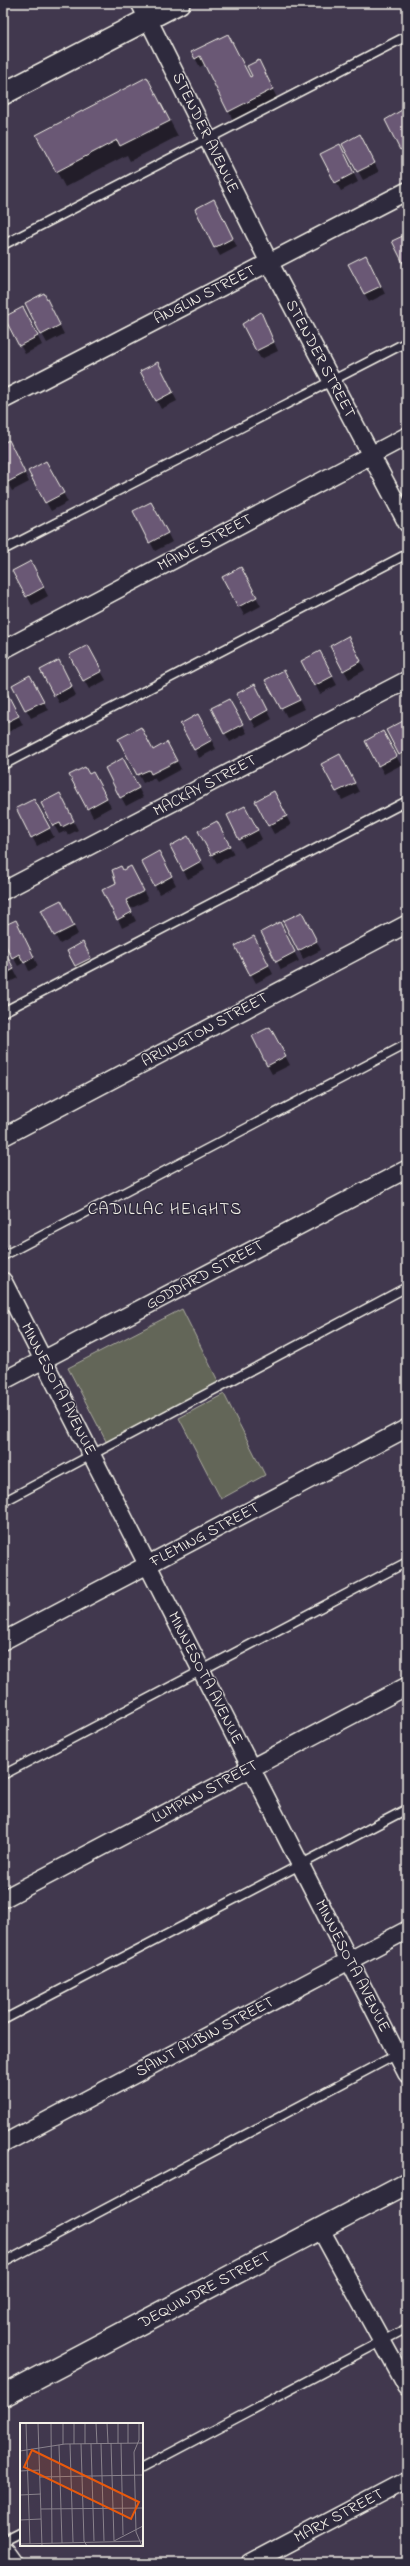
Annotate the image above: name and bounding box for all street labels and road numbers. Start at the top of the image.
street label: STENDER AVENUE [165,68,245,198]
street label: ANGLIN STREET [150,259,260,331]
street label: STENDER STREET [279,295,361,423]
street label: MAINE STREET [153,508,257,578]
street label: MACKAY STREET [149,749,261,823]
street label: ARLINGTON STREET [137,986,273,1074]
street label: GODDARD STREET [142,1234,268,1316]
street label: MINNESOTA AVENUE [14,1318,102,1460]
street label: FLEMING STREET [145,1496,264,1575]
street label: MINNESOTA AVENUE [161,1607,249,1749]
street label: LUMPKIN STREET [148,1754,262,1830]
street label: MINNESOTA AVENUE [308,1895,396,2037]
street label: SAINT AUBIN STREET [131,1990,279,2084]
street label: DEQUINDRE STREET [134,2245,275,2335]
street label: MARX STREET [290,2482,388,2550]

